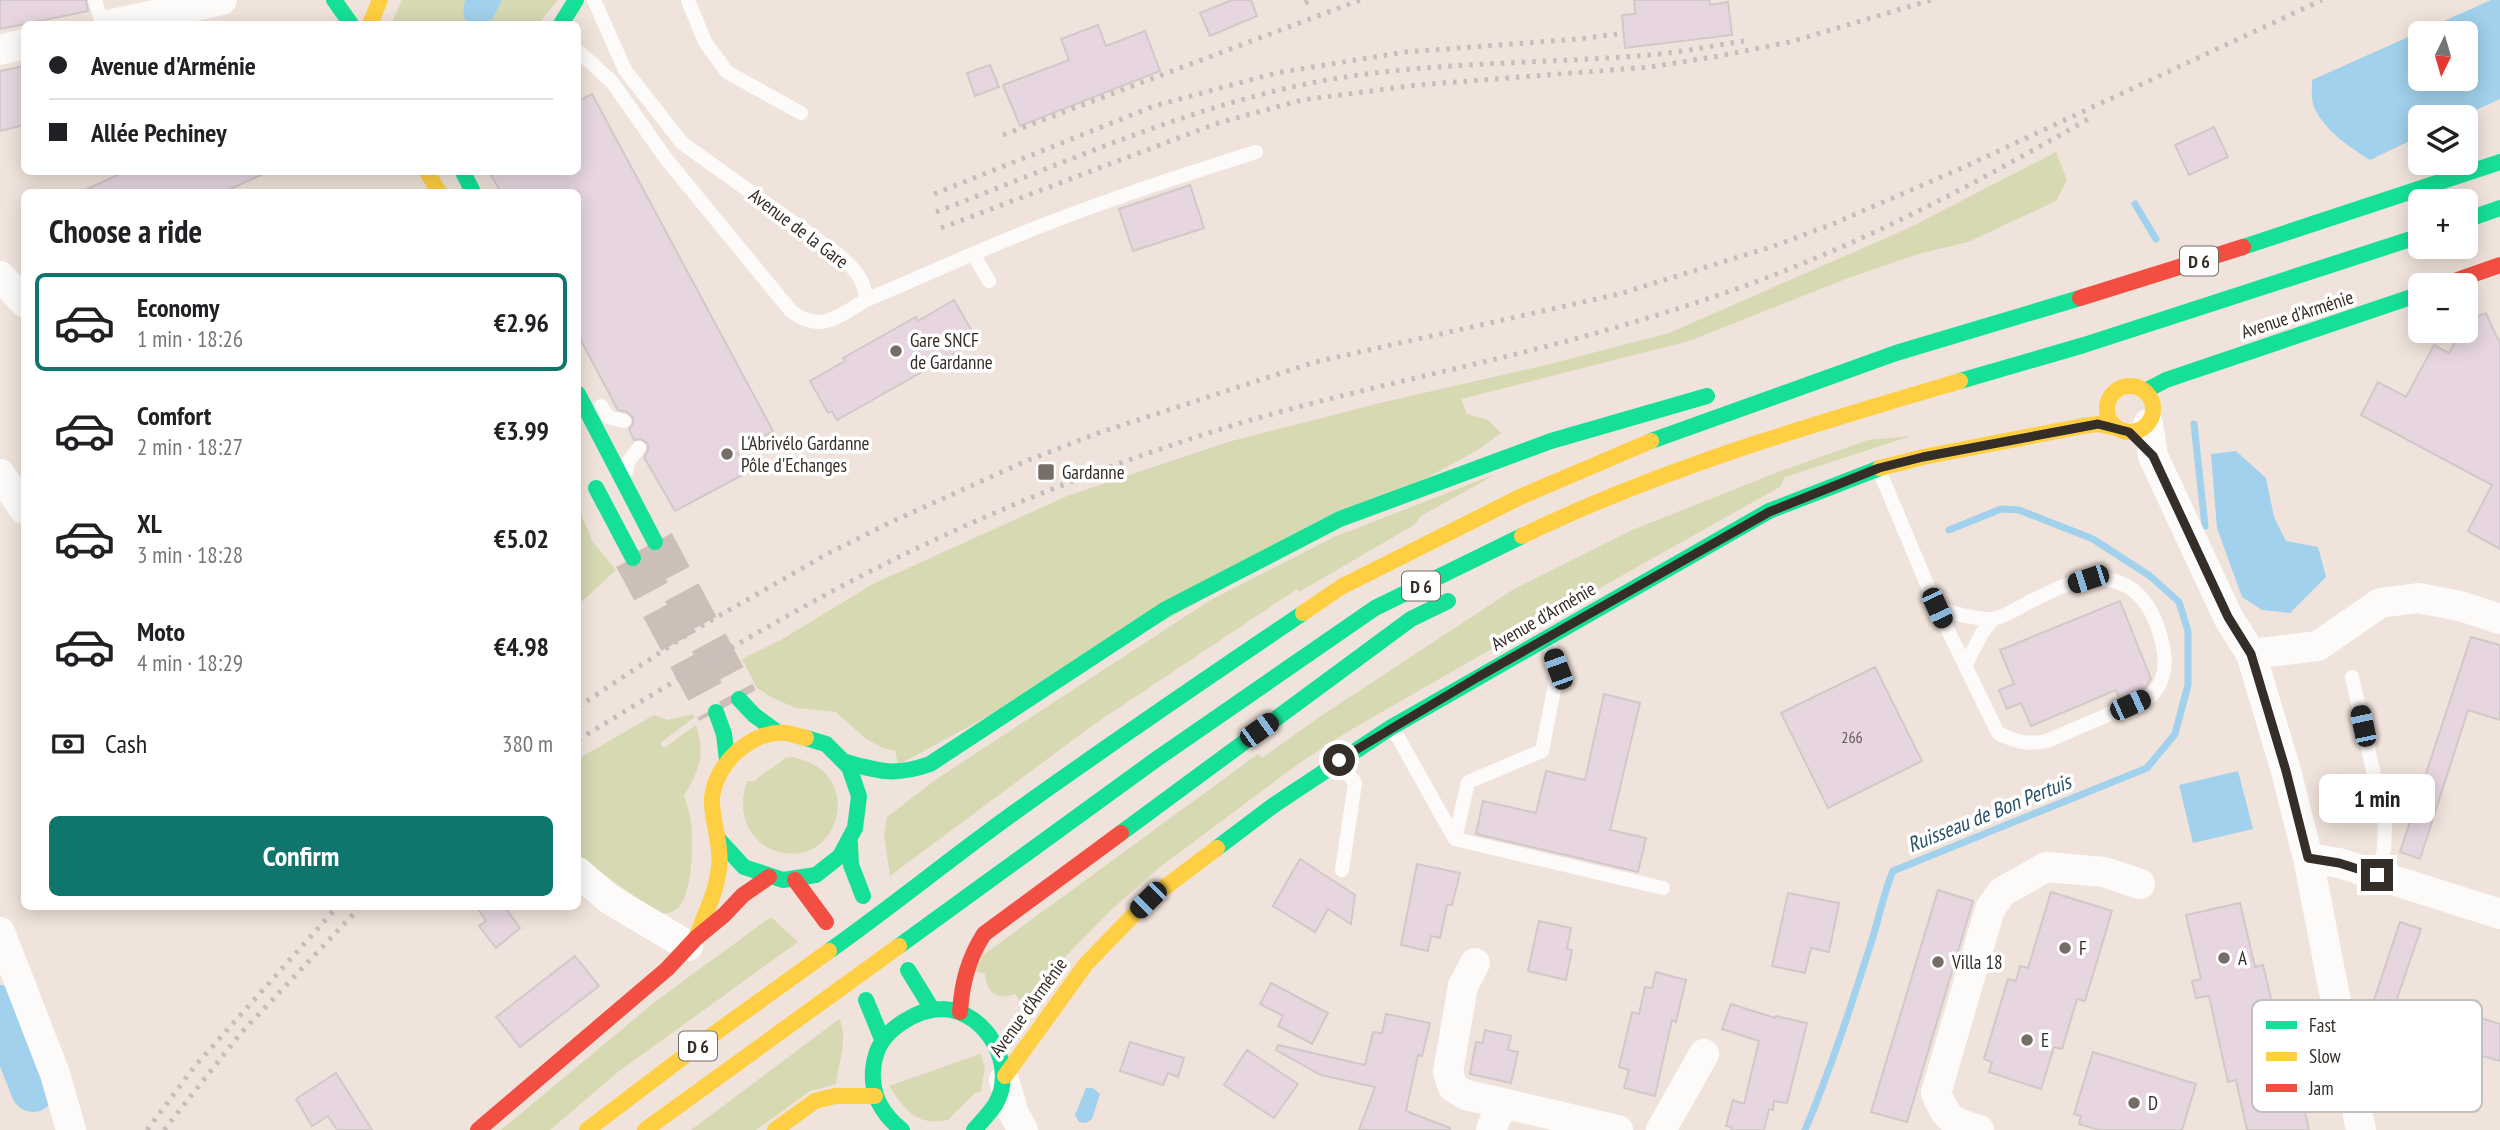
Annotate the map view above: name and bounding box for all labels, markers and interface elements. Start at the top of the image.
north arrow [2408,21,2478,91]
map controls [2408,21,2478,343]
text: Avenue d'Arménie [91,49,256,82]
button: layers [2408,105,2478,175]
text: Allée Pechiney [91,116,227,149]
street label: Avenue de la Gare [745,183,854,273]
button: + [2408,189,2478,259]
text: Choose a ride [49,210,202,252]
road number: D 6 [2180,246,2218,276]
button: − [2408,273,2478,343]
street label: Avenue d'Arménie [2238,285,2356,343]
icon: car [53,291,116,354]
text: Economy [137,291,219,324]
text: €2.96 [494,306,549,339]
text: 1 min · 18:26 [137,324,243,353]
place label: Gare SNCF de Gardanne [910,328,993,374]
marker: Gare SNCF de Gardanne [888,343,904,359]
icon: car [53,399,116,462]
text: Comfort [137,399,211,432]
text: €3.99 [494,414,549,447]
place label: L'Abrivélo Gardanne Pôle d'Echanges [741,431,870,477]
text: 2 min · 18:27 [137,432,243,461]
marker: L'Abrivélo Gardanne Pôle d'Echanges [719,446,735,462]
place label: Gardanne [1062,460,1125,484]
marker: Gardanne [1036,462,1056,482]
icon: car [53,507,116,570]
text: XL [137,507,162,540]
text: €5.02 [494,522,549,555]
text: 3 min · 18:28 [137,540,243,569]
car [2065,563,2112,595]
road number: D 6 [1402,572,1440,600]
street label: Avenue d'Arménie [1487,576,1600,656]
car [1919,585,1956,631]
icon: car [53,615,116,678]
text: Moto [137,615,185,648]
text: €4.98 [494,630,549,663]
car [1541,646,1576,692]
text: 4 min · 18:29 [137,648,243,677]
car [2107,687,2154,723]
car [2349,703,2378,749]
car [1236,709,1283,751]
icon: cash [49,725,87,763]
text: Cash [105,727,147,760]
house number: 266 [1841,727,1863,747]
text: 380 m [502,729,553,758]
route start [1323,744,1355,776]
water label: Ruisseau de Bon Pertuis [1903,767,2076,858]
callout: 1 min [2319,774,2435,822]
text: 1 min [2354,784,2400,813]
button: Confirm [49,816,553,896]
route end [2361,859,2393,891]
car [1126,878,1171,922]
place label: F [2079,936,2087,960]
marker: F [2057,940,2073,956]
place label: A [2238,946,2247,970]
place label: Villa 18 [1951,950,2003,974]
marker: A [2216,950,2232,966]
street label: Avenue d'Arménie [984,953,1072,1061]
marker: Villa 18 [1930,954,1946,970]
legend [2252,1000,2482,1112]
text: Fast [2309,1013,2337,1037]
place label: E [2041,1028,2049,1052]
road number: D 6 [679,1031,717,1060]
marker: E [2019,1032,2035,1048]
text: Slow [2309,1044,2342,1068]
text: Jam [2308,1076,2334,1100]
place label: D [2148,1091,2158,1115]
marker: D [2126,1095,2142,1111]

